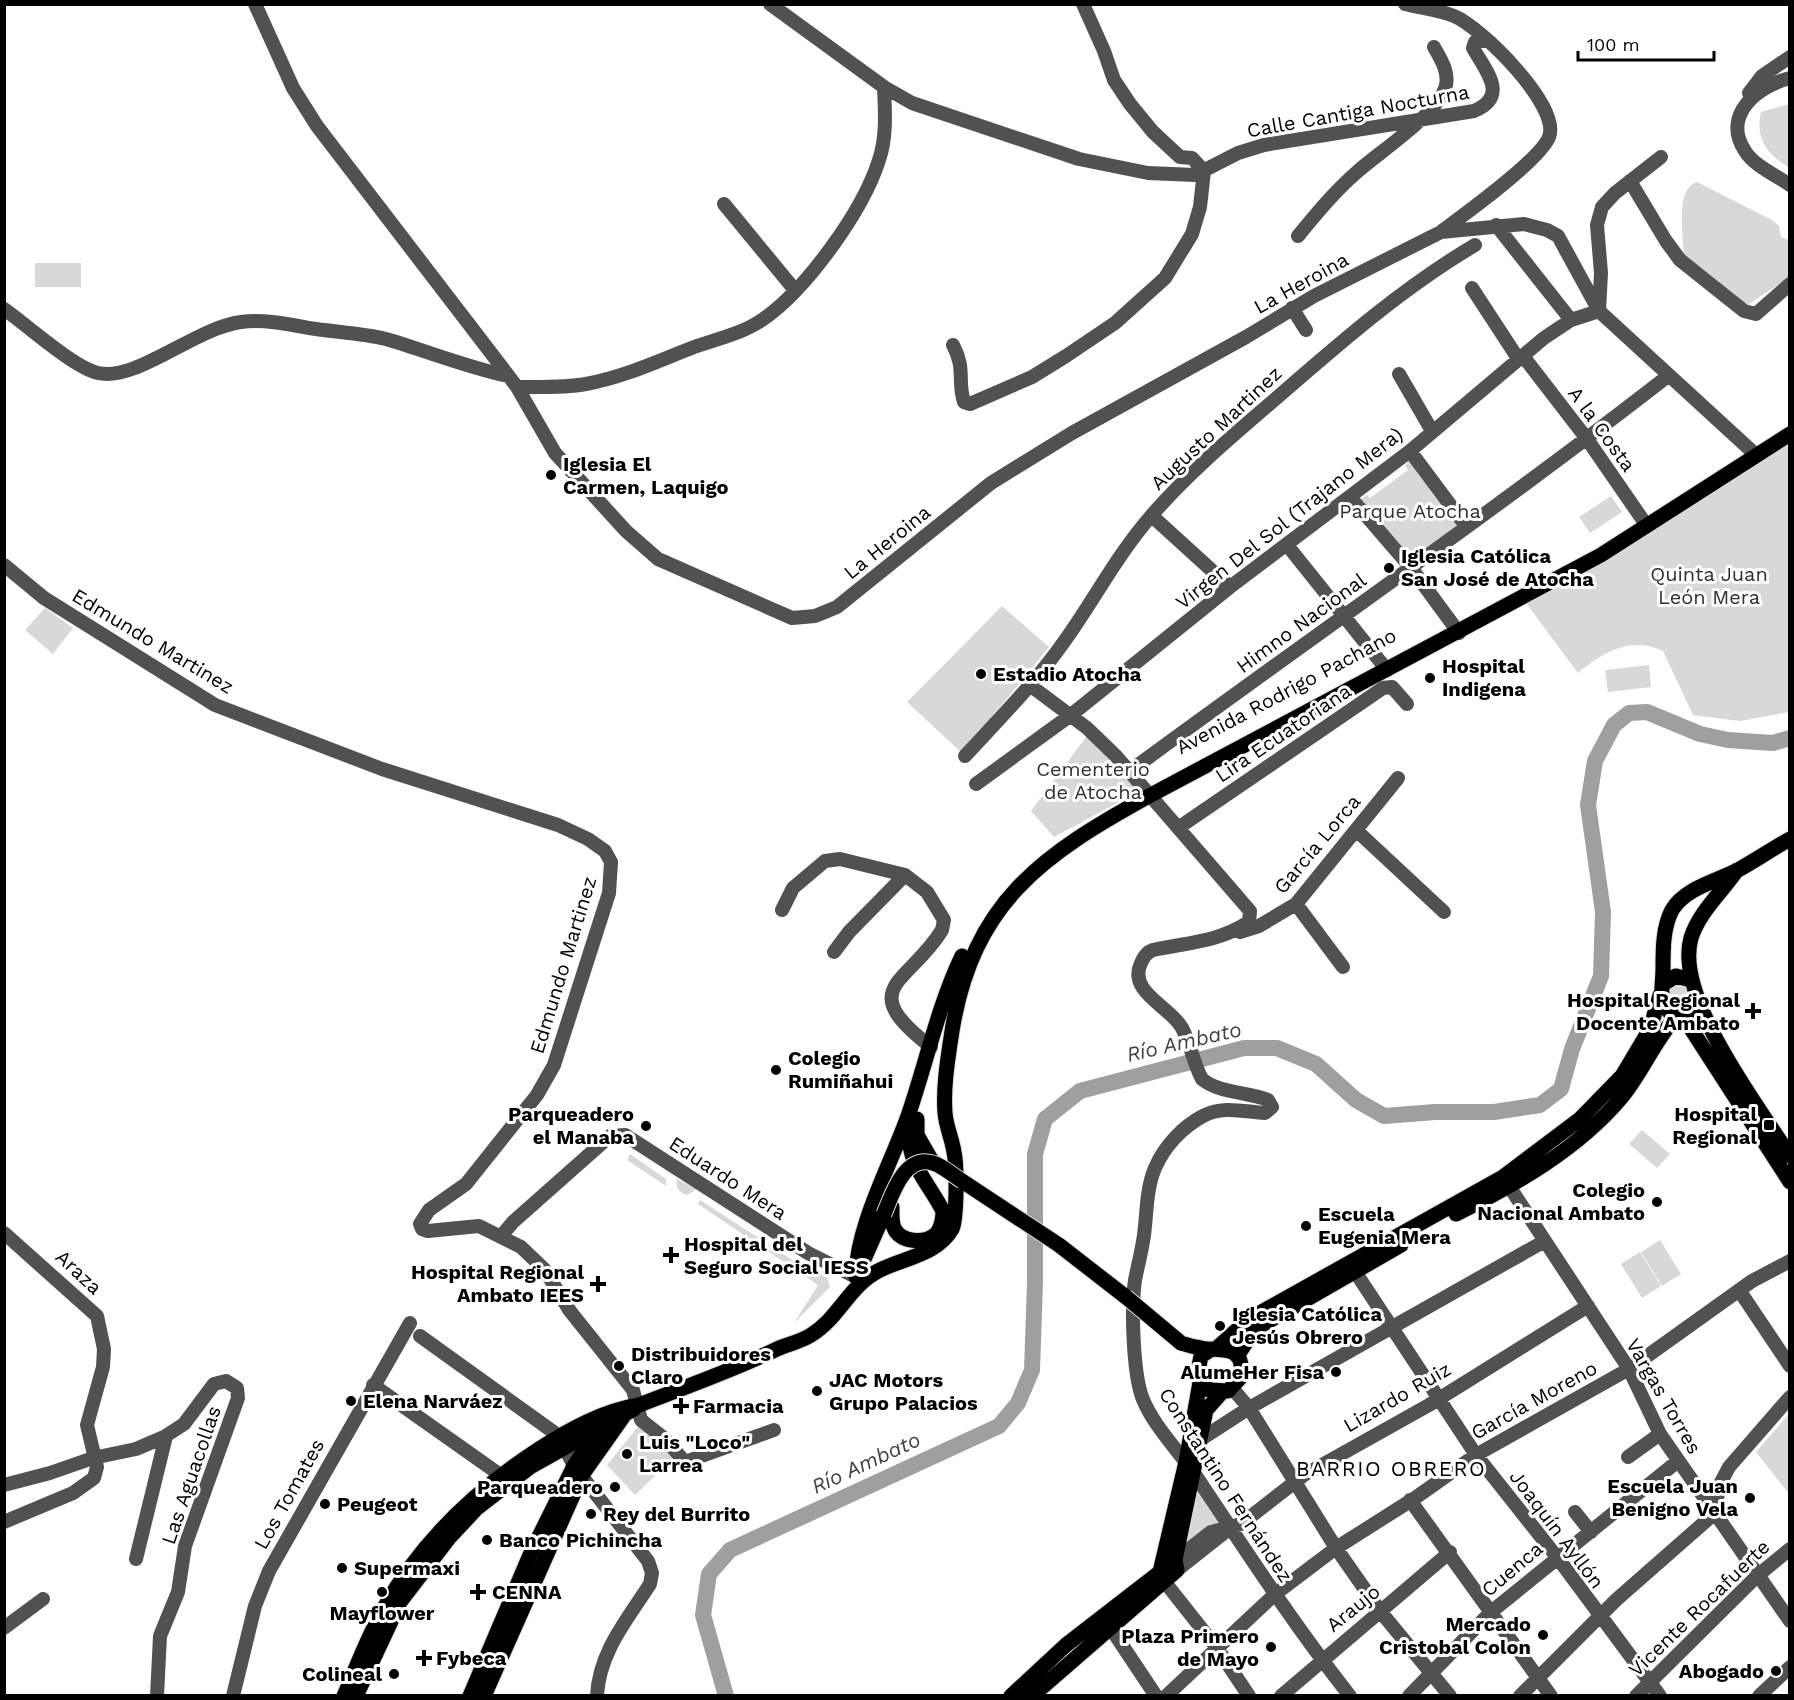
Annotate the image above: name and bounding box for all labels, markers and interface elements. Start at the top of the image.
scale bar [1578,24,1714,62]
text: 100 m [1587,34,1640,55]
street label: Calle Cantiga Nocturna [1245,80,1471,142]
street label: La Heroina [1249,247,1353,319]
street label: Augusto Martinez [1146,361,1286,495]
street label: A la Costa [1563,382,1641,476]
street label: Virgen Del Sol (Trajano Mera) [1171,422,1407,614]
place label: Iglesia El Carmen, Laquigo [563,452,729,499]
marker: Iglesia El Carmen, Laquigo [544,468,558,482]
park label: Parque Atocha [1339,499,1481,523]
street label: La Heroina [839,500,935,584]
place label: Iglesia Católica San José de Atocha [1401,544,1594,591]
marker: Iglesia Católica San José de Atocha [1382,561,1396,575]
park label: Quinta Juan León Mera [1650,562,1768,609]
street label: Himno Nacional [1231,568,1371,678]
street label: Edmundo Martinez [68,583,238,699]
street label: Avenida Rodrigo Pachano [1172,623,1400,759]
place label: Hospital Indigena [1442,654,1526,701]
place label: Estadio Atocha [993,662,1142,686]
marker: Estadio Atocha [974,667,988,681]
marker: Hospital Indigena [1423,671,1437,685]
street label: Lira Ecuatoriana [1211,679,1355,787]
park label: Cementerio de Atocha [1036,757,1150,804]
street label: García Lorca [1269,790,1365,898]
street label: Edmundo Martinez [525,873,601,1057]
place label: Hospital Regional Docente Ambato [1567,988,1740,1035]
marker: Hospital Regional Docente Ambato [1744,1002,1762,1020]
water label: Río Ambato [1124,1016,1244,1067]
place label: Colegio Rumiñahui [788,1046,893,1093]
marker: Colegio Rumiñahui [769,1063,783,1077]
place label: Parqueadero el Manaba [508,1102,634,1149]
place label: Hospital Regional [1672,1102,1757,1149]
marker: Hospital Regional [1762,1118,1776,1132]
marker: Parqueadero el Manaba [639,1119,653,1133]
street label: Eduardo Mera [665,1131,791,1225]
place label: Colegio Nacional Ambato [1477,1178,1645,1225]
marker: Colegio Nacional Ambato [1650,1195,1664,1209]
place label: Escuela Eugenia Mera [1318,1202,1451,1249]
marker: Escuela Eugenia Mera [1299,1219,1313,1233]
place label: Hospital del Seguro Social IESS [684,1232,869,1279]
street label: Araza [51,1245,107,1299]
marker: Hospital del Seguro Social IESS [662,1246,680,1264]
place label: Hospital Regional Ambato IEES [411,1260,584,1307]
marker: Hospital Regional Ambato IEES [589,1275,607,1293]
place label: Iglesia Católica Jesús Obrero [1232,1302,1382,1349]
marker: Iglesia Católica Jesús Obrero [1213,1319,1227,1333]
street label: Vargas Torres [1621,1334,1707,1458]
place label: Distribuidores Claro [631,1342,771,1389]
street label: García Moreno [1467,1355,1601,1445]
street label: Lizardo Ruiz [1339,1357,1455,1437]
marker: Distribuidores Claro [612,1359,626,1373]
place label: AlumeHer Fisa [1181,1360,1324,1384]
marker: AlumeHer Fisa [1329,1365,1343,1379]
place label: JAC Motors Grupo Palacios [829,1368,978,1415]
street label: Constantino Fernández [1154,1383,1298,1587]
marker: JAC Motors Grupo Palacios [810,1384,824,1398]
place label: Elena Narváez [363,1389,503,1413]
marker: Elena Narváez [344,1394,358,1408]
place label: Farmacia [693,1394,784,1418]
marker: Farmacia [674,1399,688,1413]
street label: Las Aguacollas [156,1403,226,1547]
water label: Río Ambato [807,1426,924,1499]
place label: Luis "Loco" Larrea [639,1430,750,1477]
street label: Los Tomates [249,1434,329,1554]
marker: Luis "Loco" Larrea [620,1447,634,1461]
district label: BARRIO OBRERO [1296,1456,1486,1481]
street label: Joaquín Ayllón [1505,1465,1609,1593]
place label: Escuela Juan Benigno Vela [1607,1474,1738,1521]
place label: Parqueadero [477,1475,603,1499]
marker: Parqueadero [608,1480,622,1494]
marker: Escuela Juan Benigno Vela [1743,1491,1757,1505]
place label: Peugeot [337,1492,418,1516]
marker: Peugeot [318,1497,332,1511]
place label: Rey del Burrito [603,1502,750,1526]
marker: Rey del Burrito [584,1507,598,1521]
place label: Banco Pichincha [499,1528,663,1552]
marker: Banco Pichincha [480,1533,494,1547]
street label: Vicente Rocafuerte [1624,1535,1774,1681]
street label: Cuenca [1477,1537,1547,1601]
place label: Supermaxi [354,1556,460,1580]
marker: Supermaxi [335,1561,349,1575]
street label: Araujo [1321,1579,1385,1637]
place label: CENNA [492,1580,562,1604]
marker: CENNA [469,1583,487,1601]
marker: Mayflower [375,1585,389,1599]
place label: Mayflower [330,1601,435,1625]
place label: Mercado Cristobal Colon [1379,1612,1531,1659]
place label: Plaza Primero de Mayo [1121,1624,1259,1671]
marker: Mercado Cristobal Colon [1536,1628,1550,1642]
marker: Plaza Primero de Mayo [1264,1640,1278,1654]
place label: Fybeca [436,1646,507,1670]
marker: Fybeca [417,1651,431,1665]
place label: Abogado [1679,1659,1764,1683]
place label: Colineal [302,1662,382,1686]
marker: Abogado [1769,1664,1783,1678]
marker: Colineal [387,1667,401,1681]

